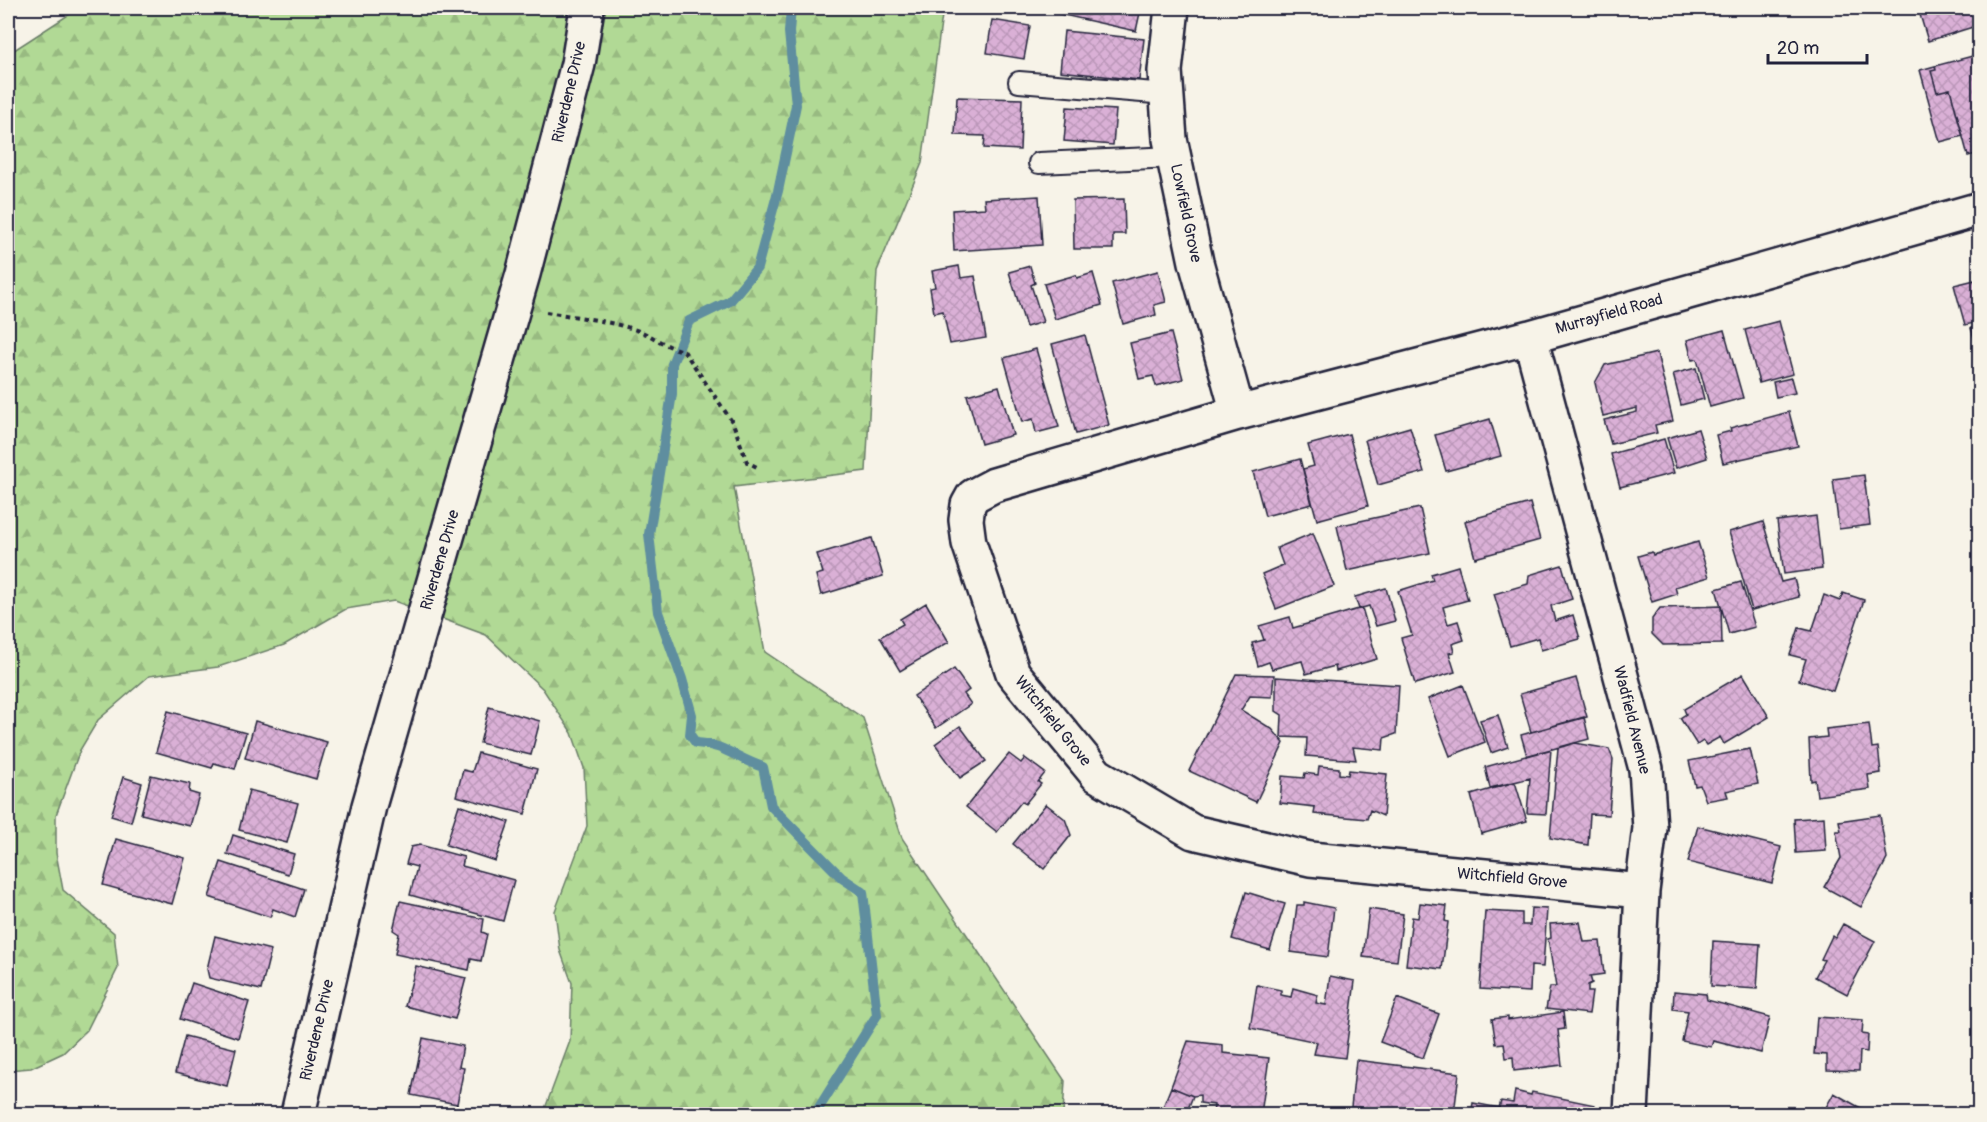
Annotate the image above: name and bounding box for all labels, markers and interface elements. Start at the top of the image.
scale bar [1768,27,1867,65]
text: 20 m [1777,37,1819,60]
street label: Riverdene Drive [548,39,590,145]
street label: Lowfield Grove [1166,162,1206,264]
street label: Murrayfield Road [1553,289,1665,339]
street label: Riverdene Drive [416,508,464,612]
street label: Wadfield Avenue [1609,664,1655,776]
street label: Witchfield Grove [1010,672,1096,770]
street label: Witchfield Grove [1456,863,1568,893]
street label: Riverdene Drive [296,977,338,1083]

